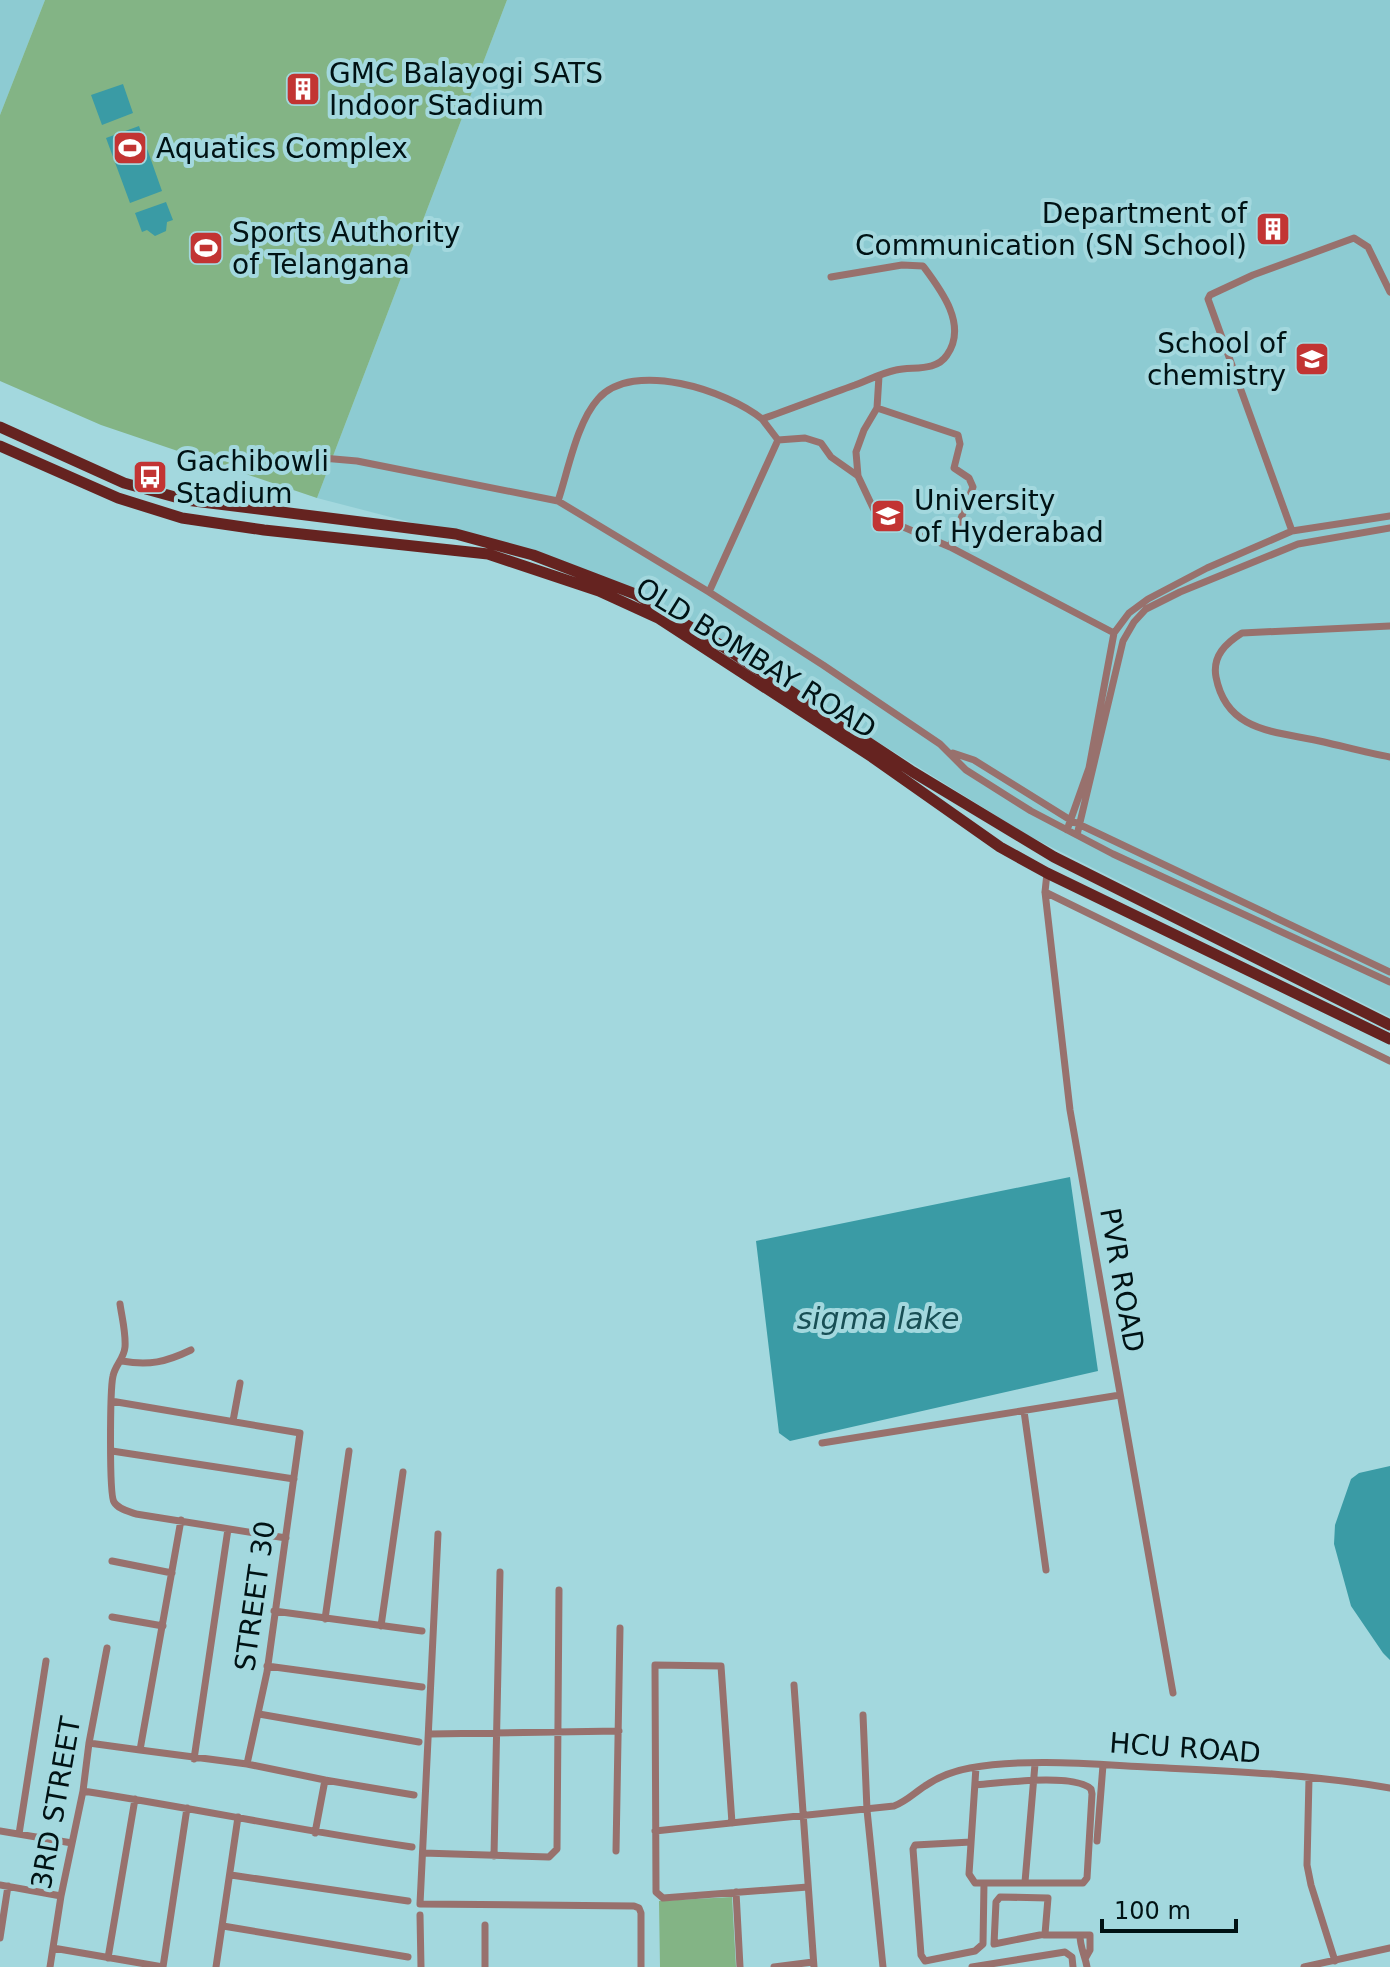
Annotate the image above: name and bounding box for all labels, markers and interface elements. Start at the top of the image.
place label: GMC Balayogi SATS Indoor Stadium [329,57,603,122]
building icon: GMC Balayogi SATS Indoor Stadium [284,70,322,108]
sports icon: Aquatics Complex [111,129,149,167]
place label: Aquatics Complex [156,132,408,165]
place label: Department of Communication (SN School) [855,197,1248,262]
building icon: Department of Communication (SN School) [1254,210,1292,248]
place label: Sports Authority of Telangana [232,216,460,281]
sports icon: Sports Authority of Telangana [187,229,225,267]
place label: School of chemistry [1147,327,1287,392]
school or university icon: School of chemistry [1293,340,1331,378]
place label: Gachibowli Stadium [176,445,329,510]
bus stop icon: Gachibowli Stadium [131,458,169,496]
place label: University of Hyderabad [914,484,1104,549]
school or university icon: University of Hyderabad [869,497,907,535]
street label: OLD BOMBAY ROAD [630,571,882,745]
street label: PVR ROAD [1093,1205,1151,1355]
water label: sigma lake [797,1301,959,1336]
street label: STREET 30 [228,1519,282,1673]
street label: 3RD STREET [25,1713,88,1892]
street label: HCU ROAD [1108,1726,1262,1770]
scale bar [1102,1883,1236,1933]
text: 100 m [1114,1897,1191,1925]

